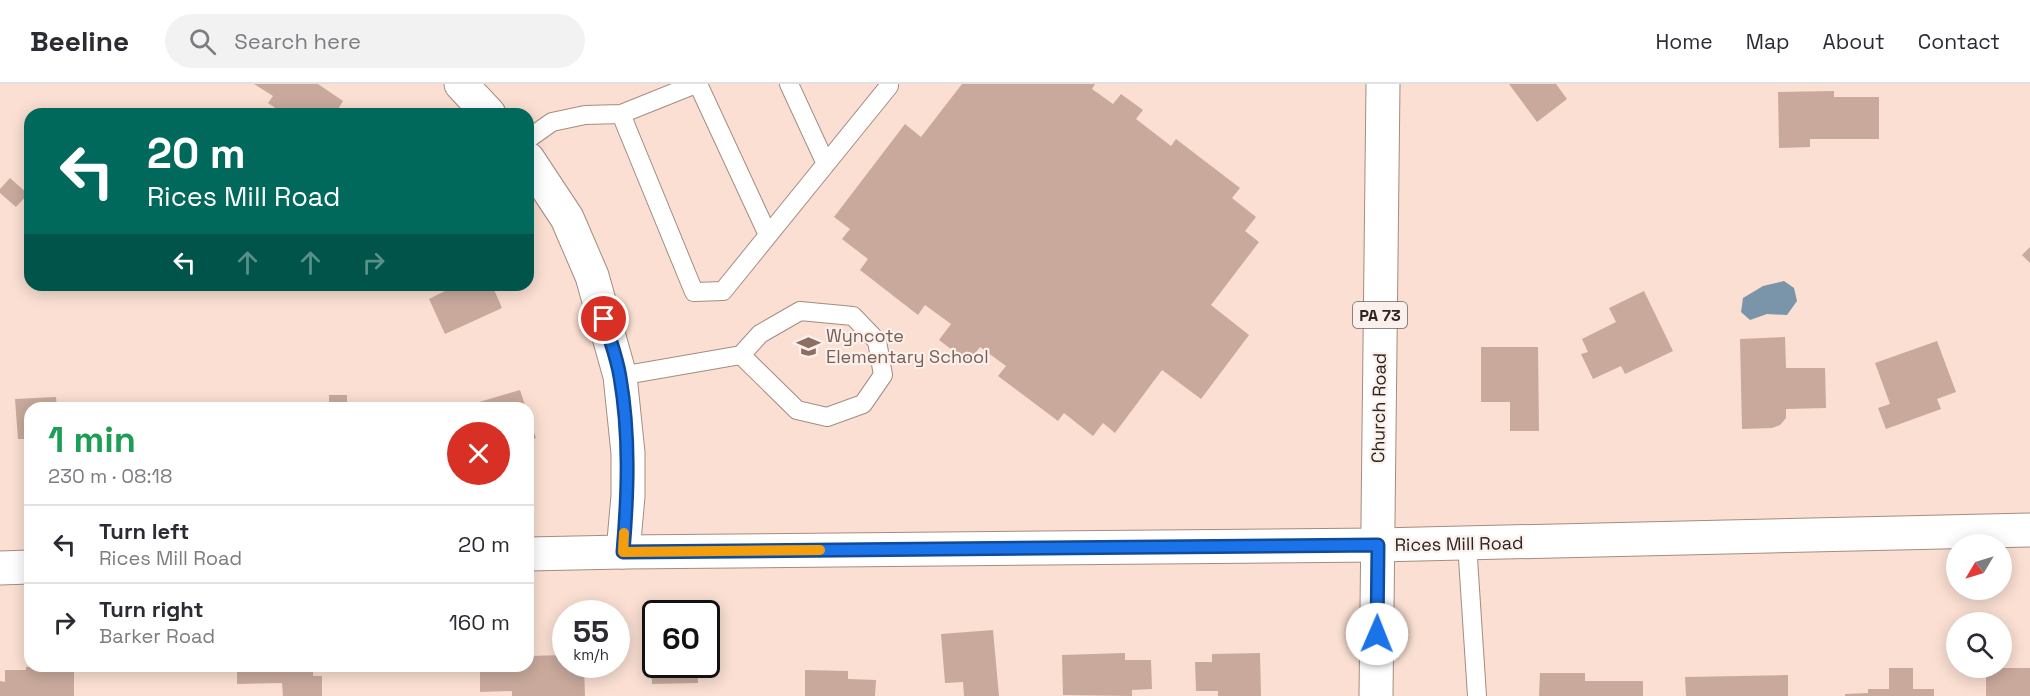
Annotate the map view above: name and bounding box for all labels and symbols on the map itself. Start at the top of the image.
pin [578,293,629,344]
road number: PA 73 [1353,302,1407,328]
place label: Wyncote Elementary School [826,324,989,368]
school or university icon: Wyncote Elementary School [795,333,821,359]
street label: Church Road [1366,353,1391,463]
street label: Rices Mill Road [1394,531,1524,556]
north arrow [1946,534,2012,600]
speed limit sign: 60 [642,600,720,678]
position arrow [1345,602,1409,666]

